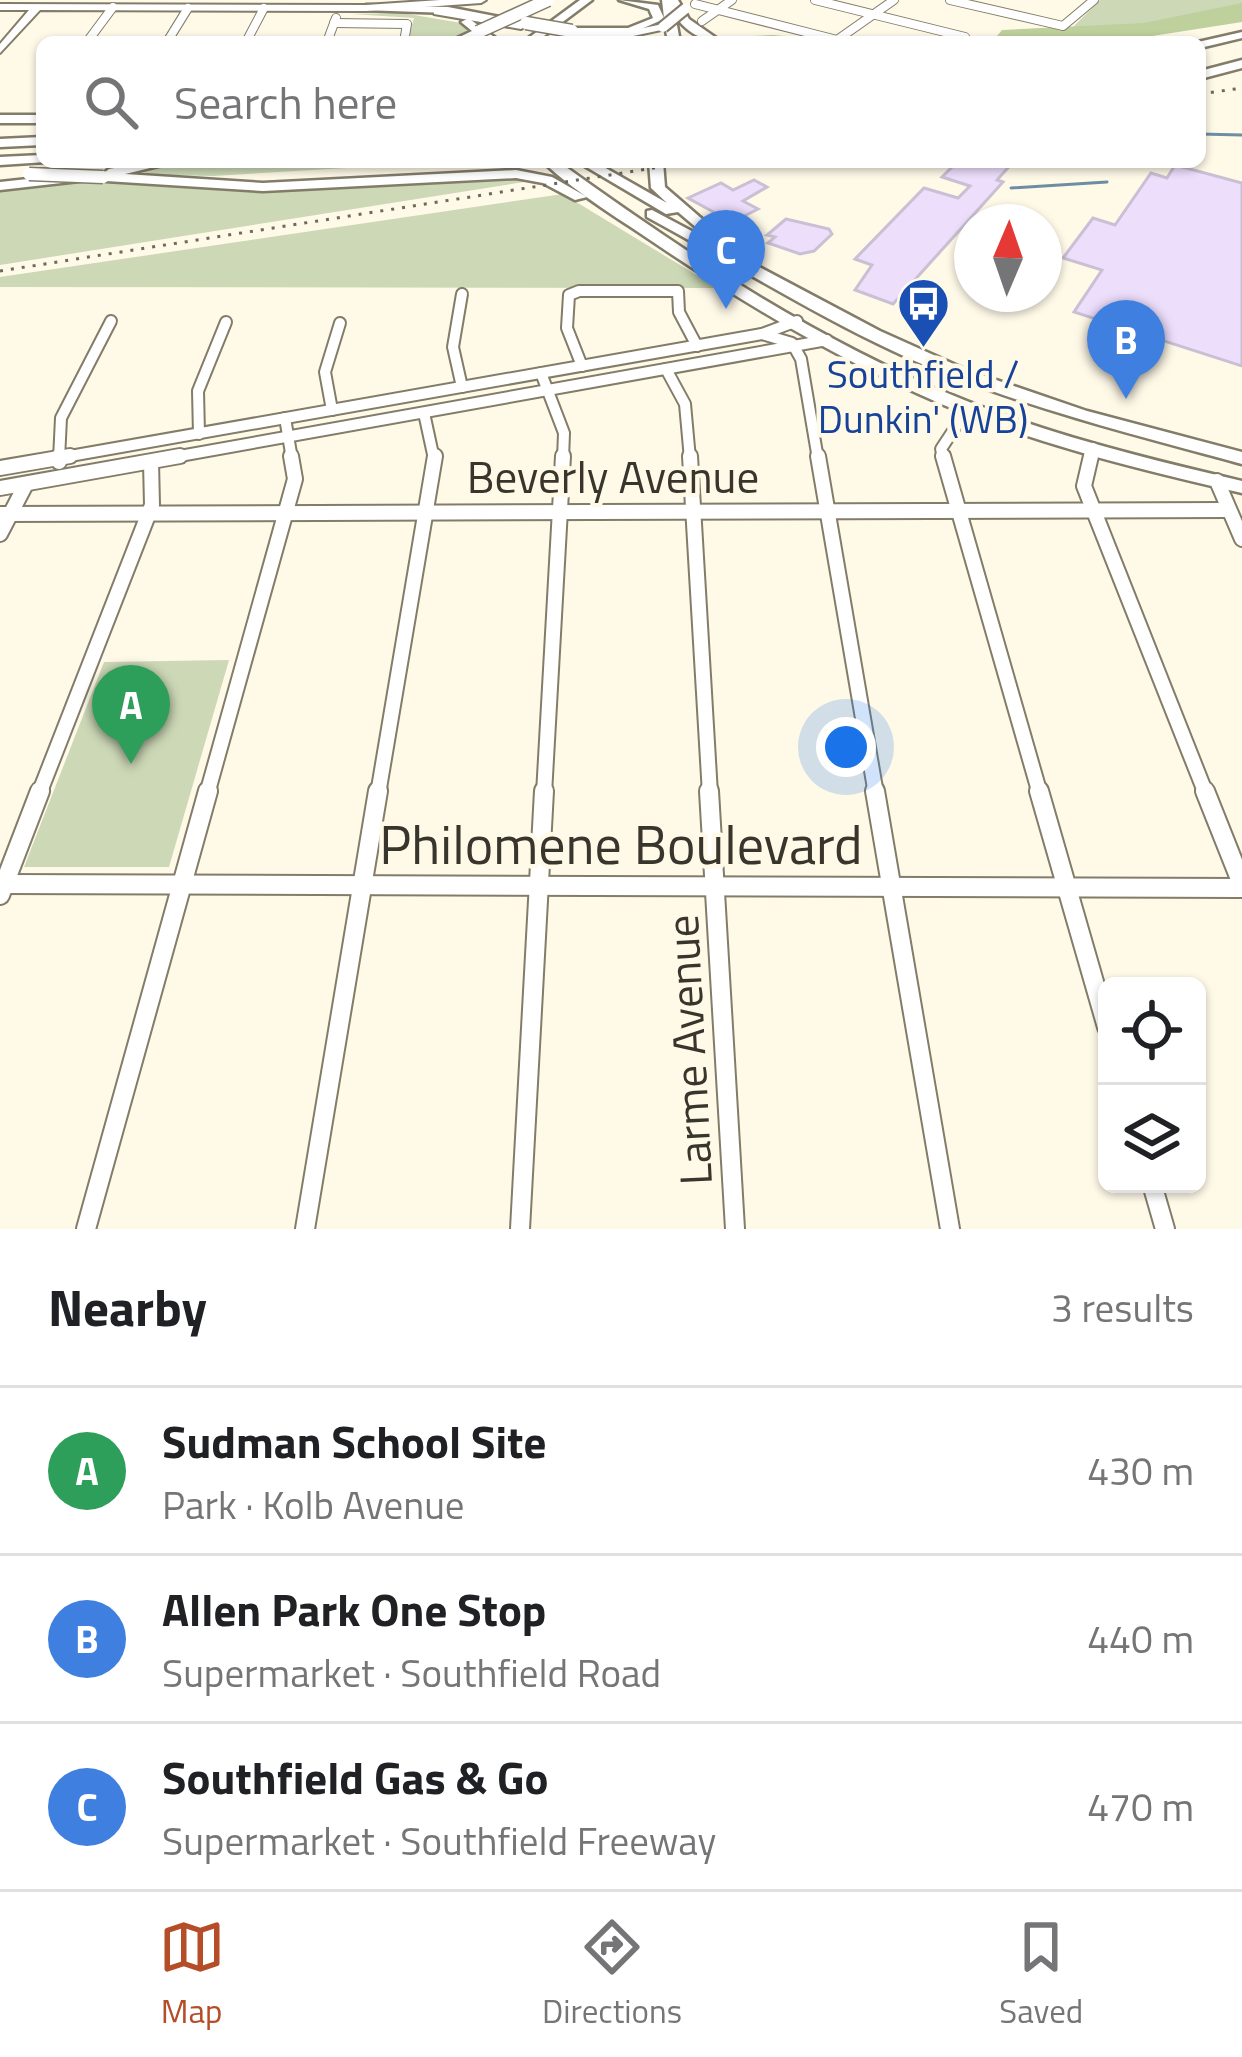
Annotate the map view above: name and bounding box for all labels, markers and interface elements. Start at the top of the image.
search box [36,36,1206,168]
text: Search here [174,68,397,136]
icon: search [78,69,144,135]
north arrow [954,204,1062,312]
pin: C [687,210,765,309]
bus stop icon: Southfield / Dunkin' (WB) [895,275,951,349]
pin: B [1087,300,1165,399]
place label: Southfield / Dunkin' (WB) [818,344,1028,448]
street label: Beverly Avenue [467,442,759,510]
pin: A [92,665,170,764]
your location [816,717,876,777]
street label: Philomene Boulevard [379,803,863,885]
street label: Larme Avenue [647,913,729,1187]
map controls [1098,977,1206,1193]
button: locate [1098,977,1206,1085]
button: layers [1098,1085,1206,1193]
text: Nearby [48,1268,207,1346]
text: 3 results [1051,1278,1194,1337]
text: Sudman School Site [162,1407,546,1475]
text: A [75,1441,99,1500]
text: 430 m [1087,1441,1194,1500]
text: Park · Kolb Avenue [162,1475,465,1534]
text: Allen Park One Stop [162,1575,546,1643]
text: B [75,1609,99,1668]
text: 440 m [1087,1609,1194,1668]
text: Supermarket · Southfield Road [162,1643,661,1702]
text: Southfield Gas & Go [162,1743,548,1811]
text: C [76,1777,98,1836]
text: 470 m [1087,1777,1194,1836]
text: Supermarket · Southfield Freeway [162,1811,716,1870]
tab: Map [159,1914,225,2036]
tab: Directions [542,1914,682,2036]
tab: Saved [999,1914,1083,2036]

